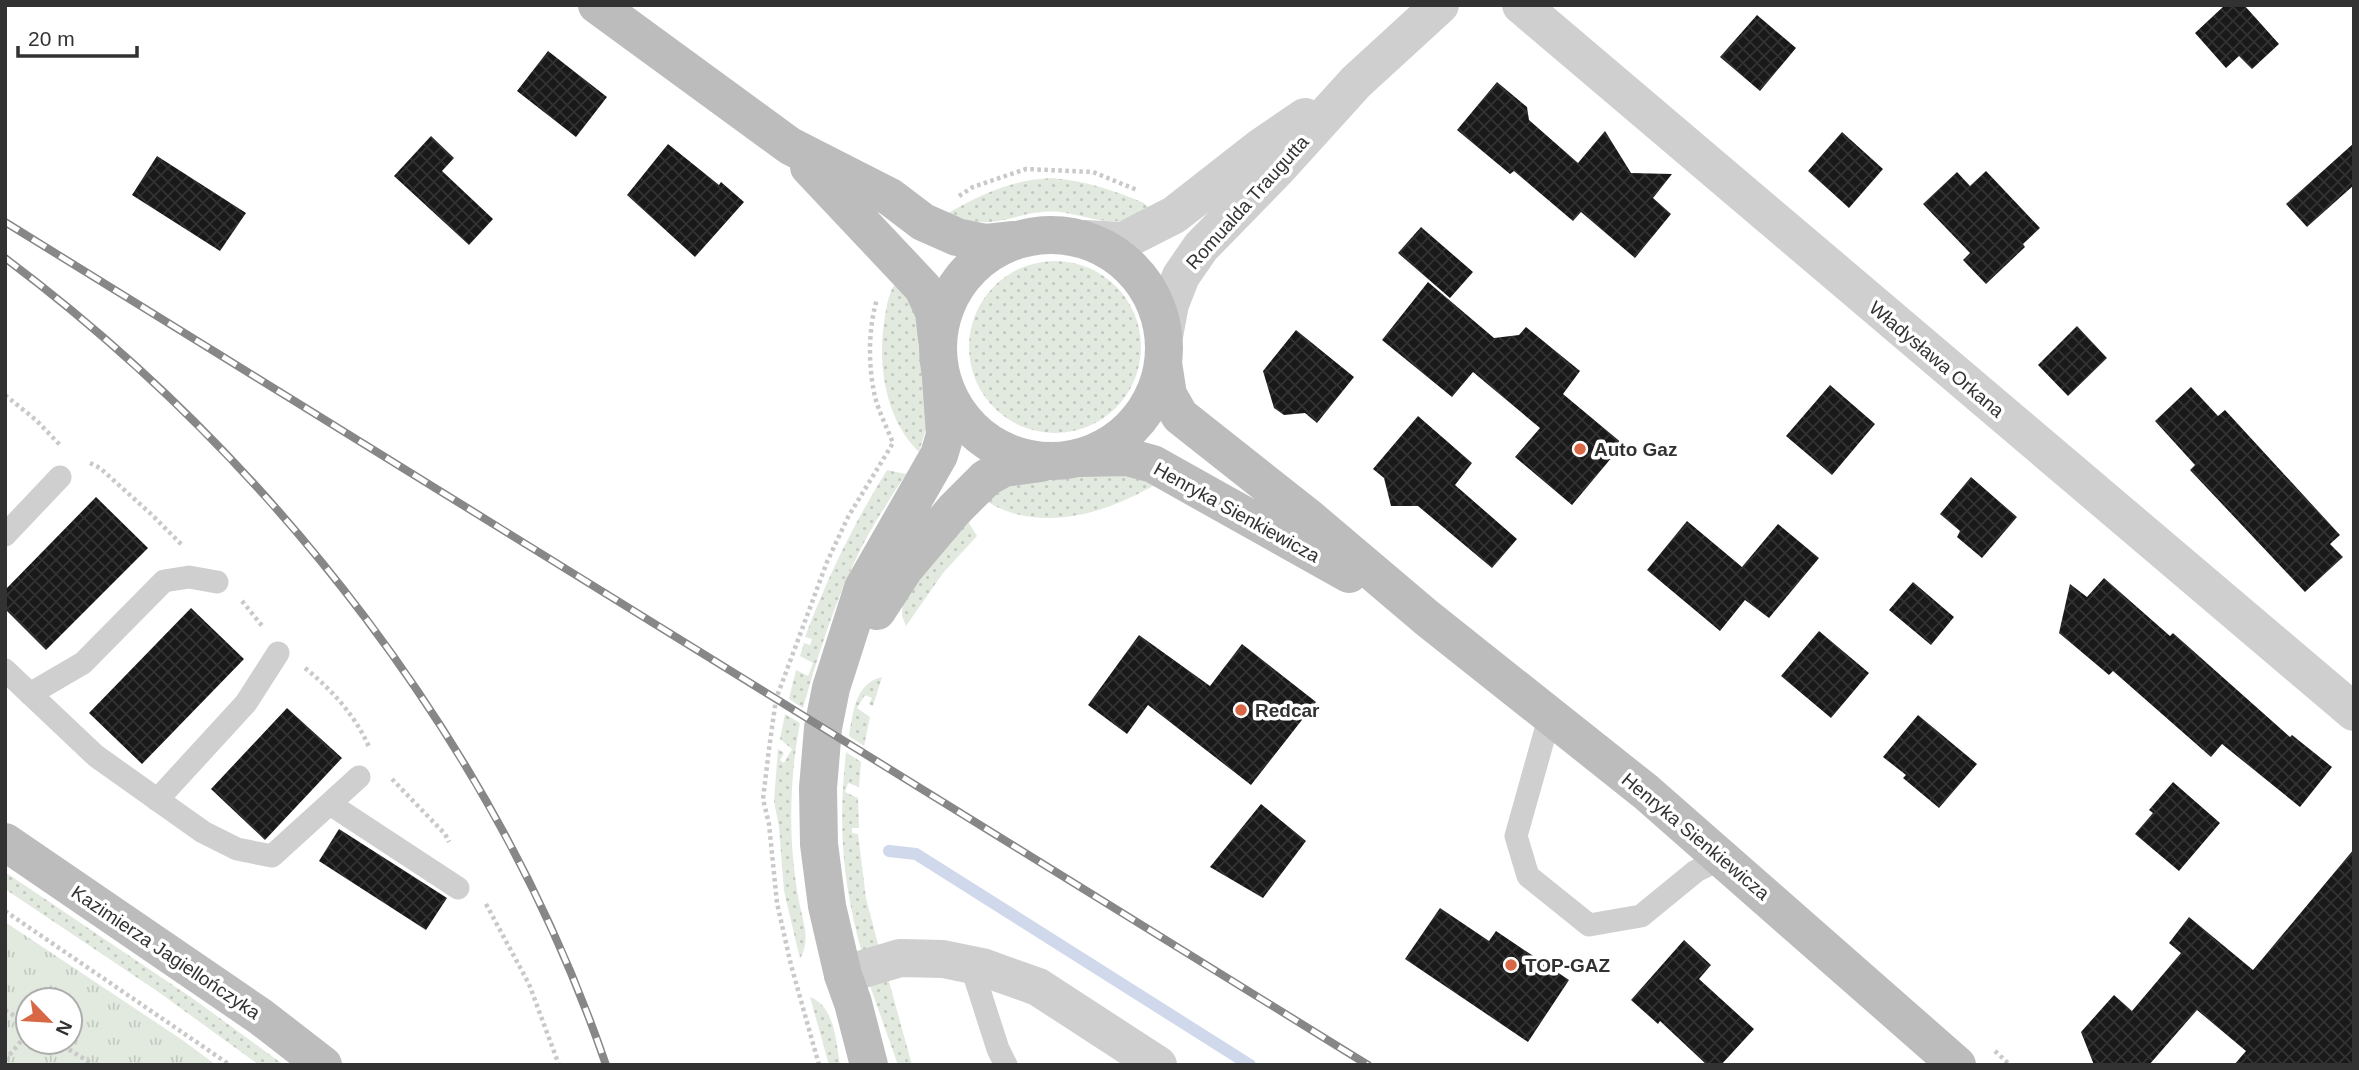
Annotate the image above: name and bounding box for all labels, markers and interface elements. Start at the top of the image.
scale bar [18,14,136,58]
text: 20 m [28,27,75,50]
street label: Romualda Traugutta [1182,131,1313,273]
street label: Władysława Orkana [1865,297,2008,422]
place label: Auto Gaz [1594,439,1677,460]
marker: Auto Gaz [1572,441,1588,457]
street label: Henryka Sienkiewicza [1150,458,1323,567]
place label: Redcar [1255,700,1320,721]
marker: Redcar [1233,702,1249,718]
street label: Henryka Sienkiewicza [1618,769,1774,904]
street label: Kazimierza Jagiellończyka [67,881,264,1024]
place label: TOP-GAZ [1525,955,1611,976]
marker: TOP-GAZ [1503,957,1519,973]
north arrow [14,986,84,1056]
text: N [52,1017,76,1039]

